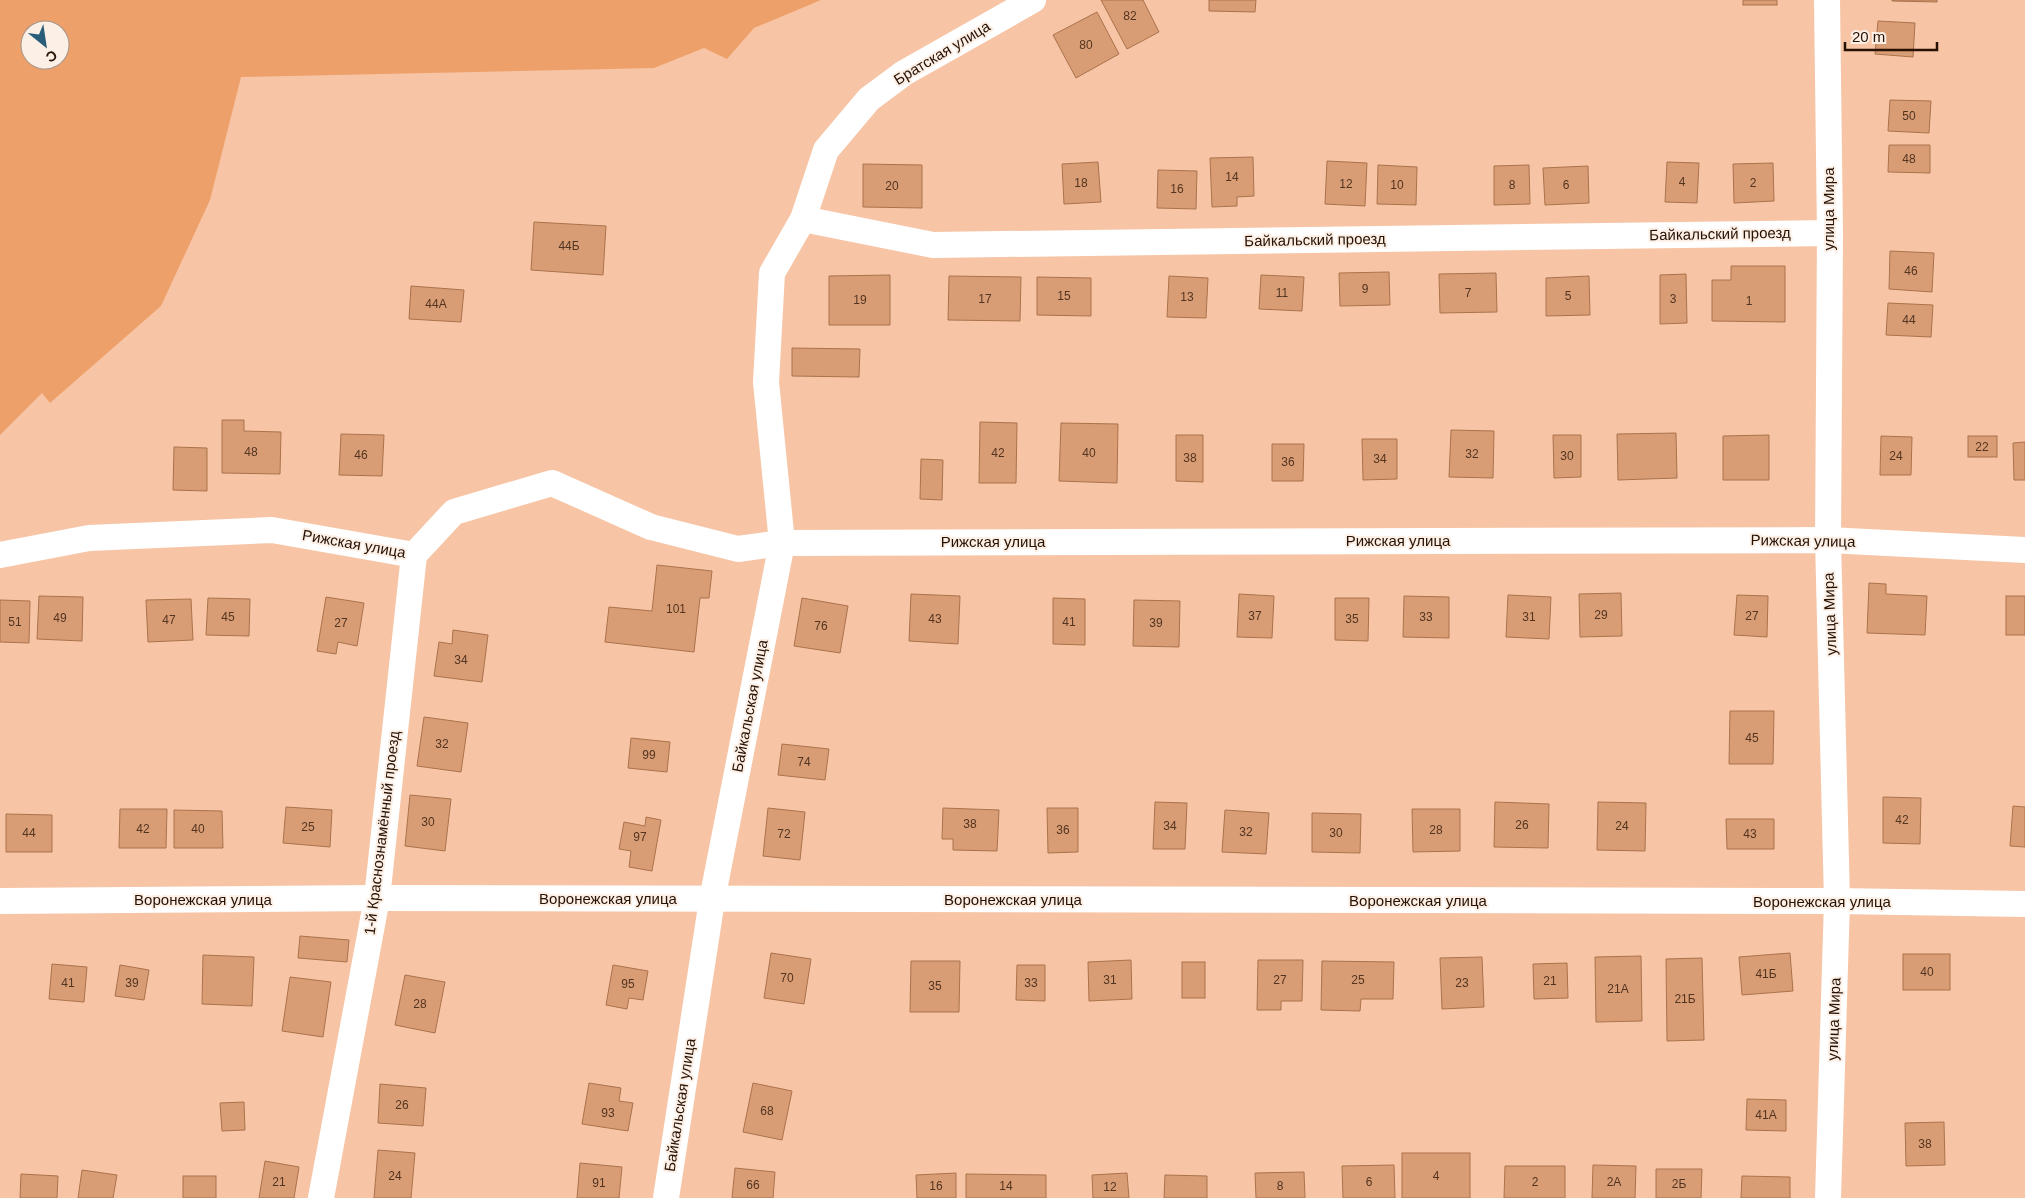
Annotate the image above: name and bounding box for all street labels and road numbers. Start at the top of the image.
street label: Братская улица [891,17,993,88]
street label: улица Мира [1820,167,1837,250]
street label: Байкальский проезд [1649,224,1791,243]
street label: Байкальский проезд [1244,230,1386,249]
street label: Рижская улица [301,526,408,561]
street label: Рижская улица [1751,531,1856,550]
street label: Рижская улица [1346,532,1451,549]
street label: Рижская улица [941,533,1046,550]
street label: улица Мира [1820,572,1839,656]
street label: Байкальская улица [728,638,771,774]
street label: 1-й Краснознамённый проезд [361,730,402,936]
street label: Воронежская улица [539,890,678,907]
street label: Воронежская улица [134,891,273,908]
street label: Воронежская улица [944,891,1083,908]
street label: Воронежская улица [1349,892,1488,909]
street label: Воронежская улица [1753,893,1892,910]
street label: улица Мира [1824,977,1843,1061]
street label: Байкальская улица [661,1036,699,1173]

